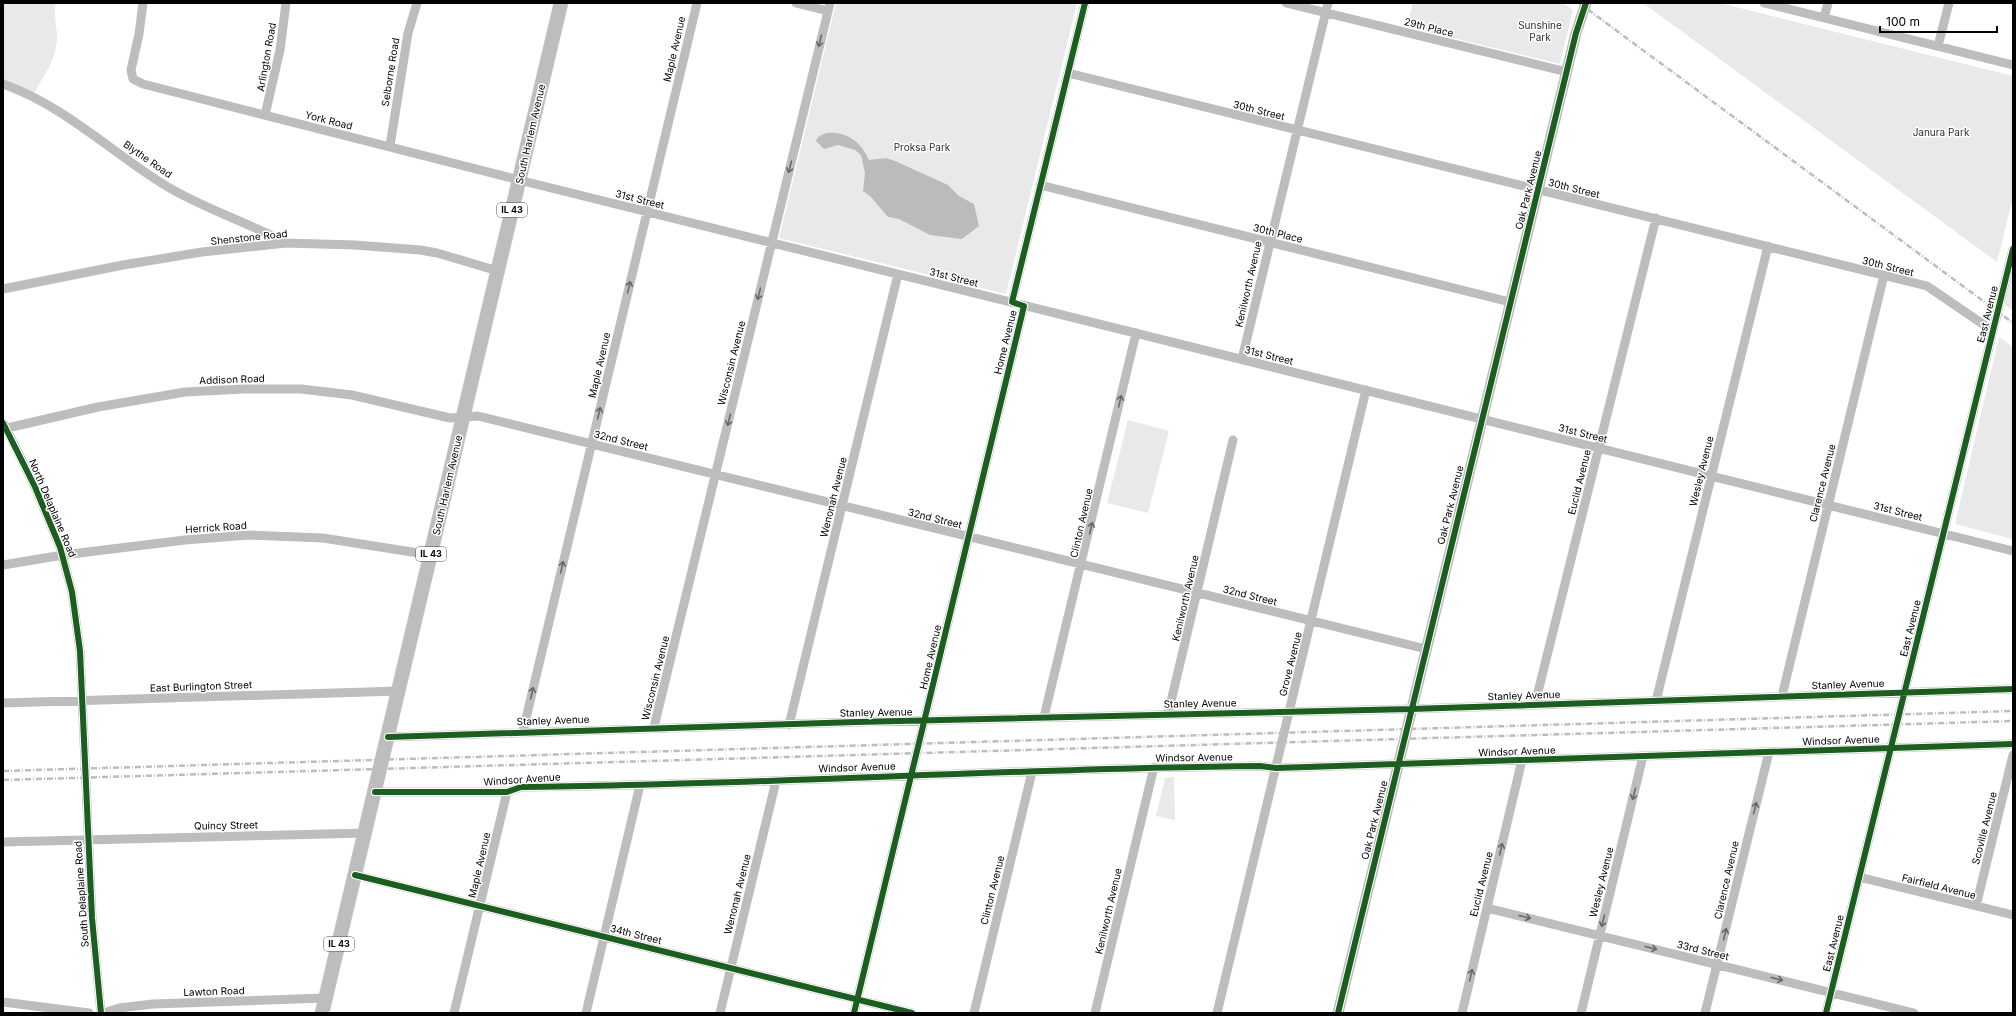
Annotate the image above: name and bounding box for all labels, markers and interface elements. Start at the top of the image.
scale bar [1880,8,1997,34]
text: 100 m [1886,14,1920,29]
street label: Maple Avenue [661,15,687,83]
street label: 29th Place [1403,15,1455,39]
park label: Sunshine Park [1518,19,1562,43]
street label: Arlington Road [254,22,278,92]
one-way arrow [816,34,824,47]
street label: Selborne Road [379,37,401,107]
street label: South Harlem Avenue [513,83,547,185]
street label: 30th Street [1232,98,1287,122]
street label: York Road [304,108,354,132]
park label: Janura Park [1913,126,1970,138]
street label: Blythe Road [121,138,175,180]
park label: Proksa Park [894,141,951,153]
street label: Oak Park Avenue [1512,149,1544,231]
one-way arrow [786,160,793,173]
street label: 30th Street [1547,176,1602,200]
street label: 31st Street [614,187,666,211]
road number: IL 43 [497,203,527,217]
street label: 30th Place [1252,221,1304,245]
street label: Shenstone Road [210,227,288,247]
street label: Kenilworth Avenue [1232,240,1264,328]
street label: 30th Street [1861,254,1916,278]
street label: 31st Street [928,265,980,289]
one-way arrow [625,280,633,293]
street label: East Avenue [1974,284,2000,344]
one-way arrow [755,287,763,300]
street label: Home Avenue [991,308,1019,375]
street label: Wisconsin Avenue [715,319,747,407]
street label: Maple Avenue [586,331,612,399]
street label: 31st Street [1243,343,1295,367]
street label: Addison Road [199,372,265,386]
one-way arrow [1117,395,1125,408]
one-way arrow [595,407,603,420]
one-way arrow [724,413,732,426]
street label: 31st Street [1557,421,1609,445]
street label: 32nd Street [593,427,650,453]
street label: South Harlem Avenue [430,434,464,536]
street label: Wesley Avenue [1686,434,1716,507]
street label: Clarence Avenue [1806,442,1838,523]
street label: Euclid Avenue [1565,448,1593,516]
street label: Wenonah Avenue [817,455,849,538]
street label: North Delaplaine Road [27,457,79,559]
street label: Oak Park Avenue [1434,464,1466,546]
street label: Clinton Avenue [1067,487,1095,559]
street label: 31st Street [1872,499,1924,523]
street label: 32nd Street [907,505,964,531]
street label: Herrick Road [185,519,247,535]
one-way arrow [1087,521,1095,534]
road number: IL 43 [416,547,446,561]
street label: Kenilworth Avenue [1169,554,1201,642]
one-way arrow [559,561,566,574]
street label: 32nd Street [1222,582,1279,608]
street label: East Avenue [1897,598,1923,658]
street label: Home Avenue [917,623,943,690]
street label: Grove Avenue [1276,630,1304,698]
street label: Wisconsin Avenue [639,634,671,722]
street label: Stanley Avenue [1811,677,1885,691]
street label: East Burlington Street [150,678,253,694]
one-way arrow [529,687,536,700]
street label: Stanley Avenue [1487,688,1561,702]
street label: Stanley Avenue [1163,696,1237,710]
street label: Stanley Avenue [839,705,913,719]
street label: Stanley Avenue [516,713,590,727]
street label: Windsor Avenue [1802,733,1880,747]
street label: Windsor Avenue [1478,744,1556,758]
street label: Windsor Avenue [1155,750,1233,764]
street label: Windsor Avenue [818,760,896,774]
street label: Windsor Avenue [483,770,561,788]
street label: Oak Park Avenue [1358,779,1390,861]
one-way arrow [1630,788,1637,801]
street label: Scoville Avenue [1969,790,1999,866]
one-way arrow [1752,802,1759,815]
street label: Quincy Street [194,818,259,832]
street label: Maple Avenue [466,831,492,899]
street label: Clarence Avenue [1711,839,1741,920]
street label: South Delaplaine Road [71,840,91,948]
one-way arrow [1498,842,1506,855]
street label: Wesley Avenue [1586,845,1616,918]
street label: Euclid Avenue [1467,850,1495,918]
street label: Wenonah Avenue [721,852,753,935]
street label: Clinton Avenue [978,854,1006,926]
street label: Kenilworth Avenue [1092,867,1124,955]
street label: Fairfield Avenue [1901,871,1978,901]
street label: East Avenue [1820,913,1846,973]
one-way arrow [1518,914,1531,921]
one-way arrow [1599,914,1607,927]
street label: 34th Street [609,922,664,946]
one-way arrow [1721,928,1729,941]
road number: IL 43 [324,937,354,951]
street label: 33rd Street [1676,938,1731,962]
one-way arrow [1644,945,1657,952]
one-way arrow [1467,969,1475,982]
one-way arrow [1771,976,1784,984]
street label: Lawton Road [183,984,245,998]

